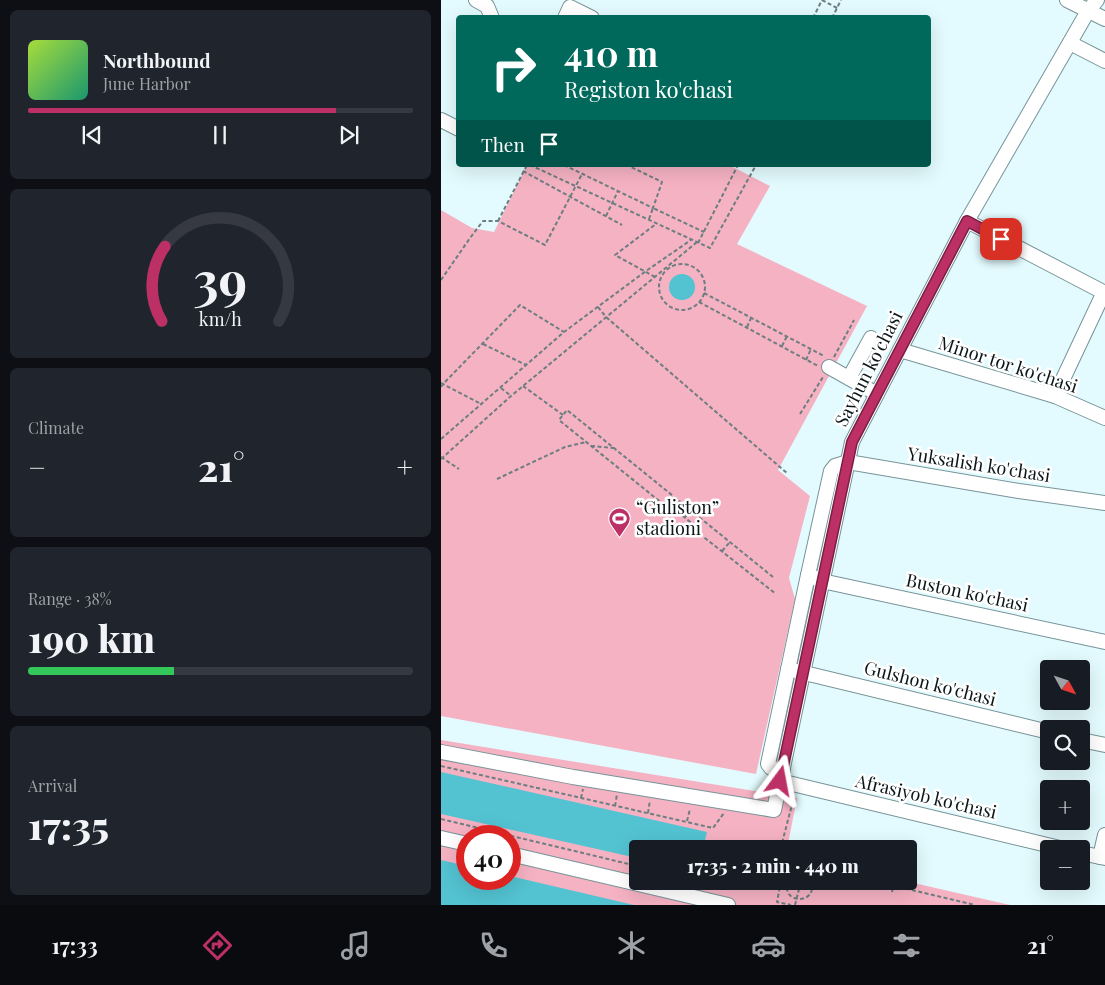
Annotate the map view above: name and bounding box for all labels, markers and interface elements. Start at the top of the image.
text: 410 m [564,29,658,76]
icon: right [481,35,546,100]
text: Northbound [103,47,211,73]
text: June Harbor [103,73,191,94]
text: Registon ko'chasi [564,74,733,104]
icon: previous [78,121,106,149]
icon: pause [206,121,234,149]
icon: next [335,121,363,149]
icon: arrive [535,130,563,158]
text: Then [481,131,525,157]
pin [980,218,1022,260]
icon: arrive [987,225,1015,253]
text: 39 [193,244,248,313]
text: km/h [199,307,242,330]
street label: Sayhun ko'chasi [829,307,908,430]
street label: Minor tor ko'chasi [936,330,1081,398]
text: Climate [28,417,84,438]
text: 21° [198,441,245,492]
street label: Yuksalish ko'chasi [905,441,1052,487]
text: − [28,448,46,485]
text: + [397,448,413,485]
place label: “Guliston” stadioni [636,495,719,540]
sports icon: “Guliston” stadioni [608,506,632,537]
street label: Buston ko'chasi [904,567,1030,617]
text: Range · 38% [28,588,112,609]
text: 190 km [28,612,155,663]
street label: Gulshon ko'chasi [862,655,999,711]
north arrow [1040,660,1090,710]
map controls [1040,660,1090,890]
button: search [1040,720,1090,770]
position arrow [753,754,805,806]
street label: Afrasiyob ko'chasi [852,768,999,824]
text: Arrival [28,775,77,796]
button: + [1040,780,1090,830]
text: 17:35 [28,799,109,850]
speed limit sign: 40 [456,825,521,890]
button: − [1040,840,1090,890]
text: 17:35 · 2 min · 440 m [687,852,859,878]
icon: directions [200,928,235,963]
icon: music [338,928,373,963]
icon: phone [476,928,511,963]
icon: climate [614,928,649,963]
icon: car [751,928,786,963]
icon: filters [889,928,924,963]
text: 17:33 [51,930,98,960]
text: 21° [1027,930,1054,960]

